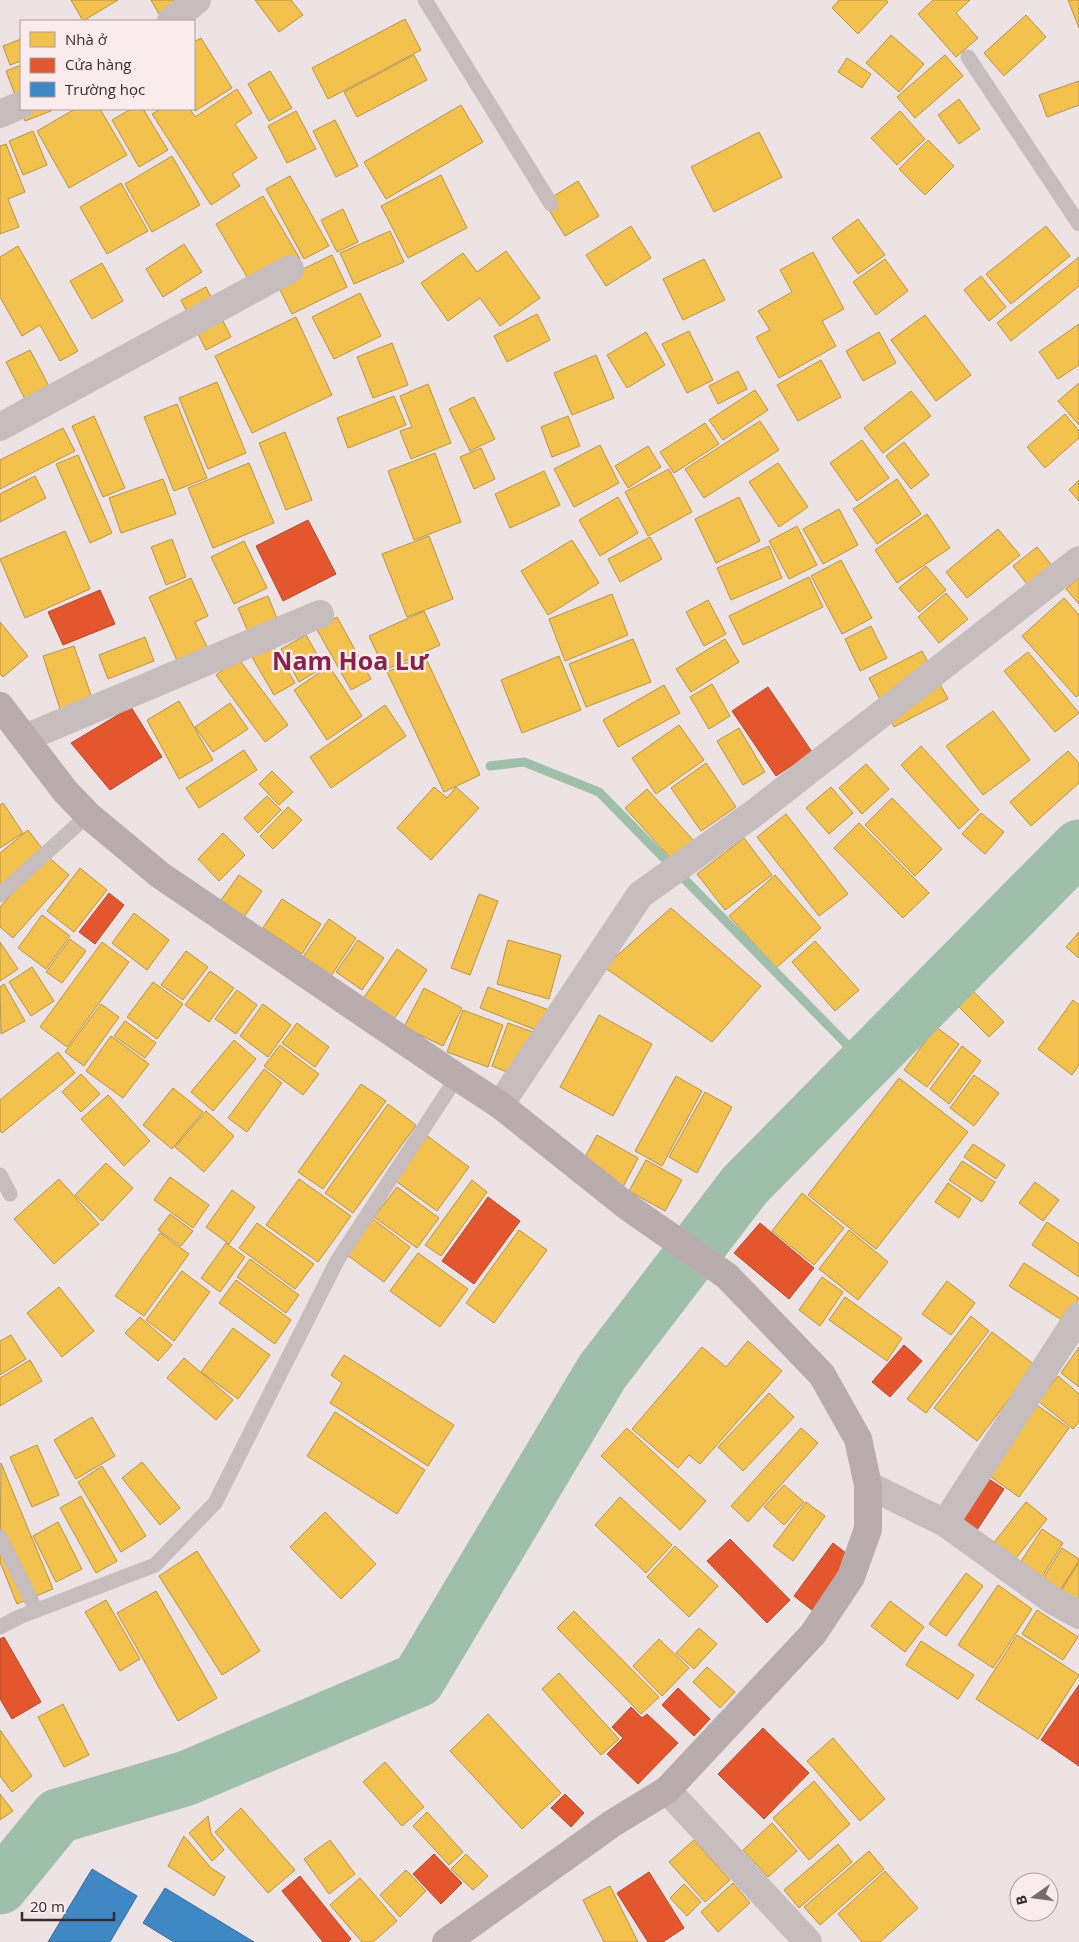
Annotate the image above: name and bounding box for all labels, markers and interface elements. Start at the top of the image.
legend [20,20,195,110]
text: Nhà ở [65,29,108,49]
text: Cửa hàng [65,54,132,74]
text: Trường học [65,79,145,99]
district label: Nam Hoa Lư [272,643,430,677]
north arrow [1009,1872,1059,1922]
scale bar [22,1890,115,1922]
text: B [1011,1893,1031,1907]
text: 20 m [30,1896,65,1916]

